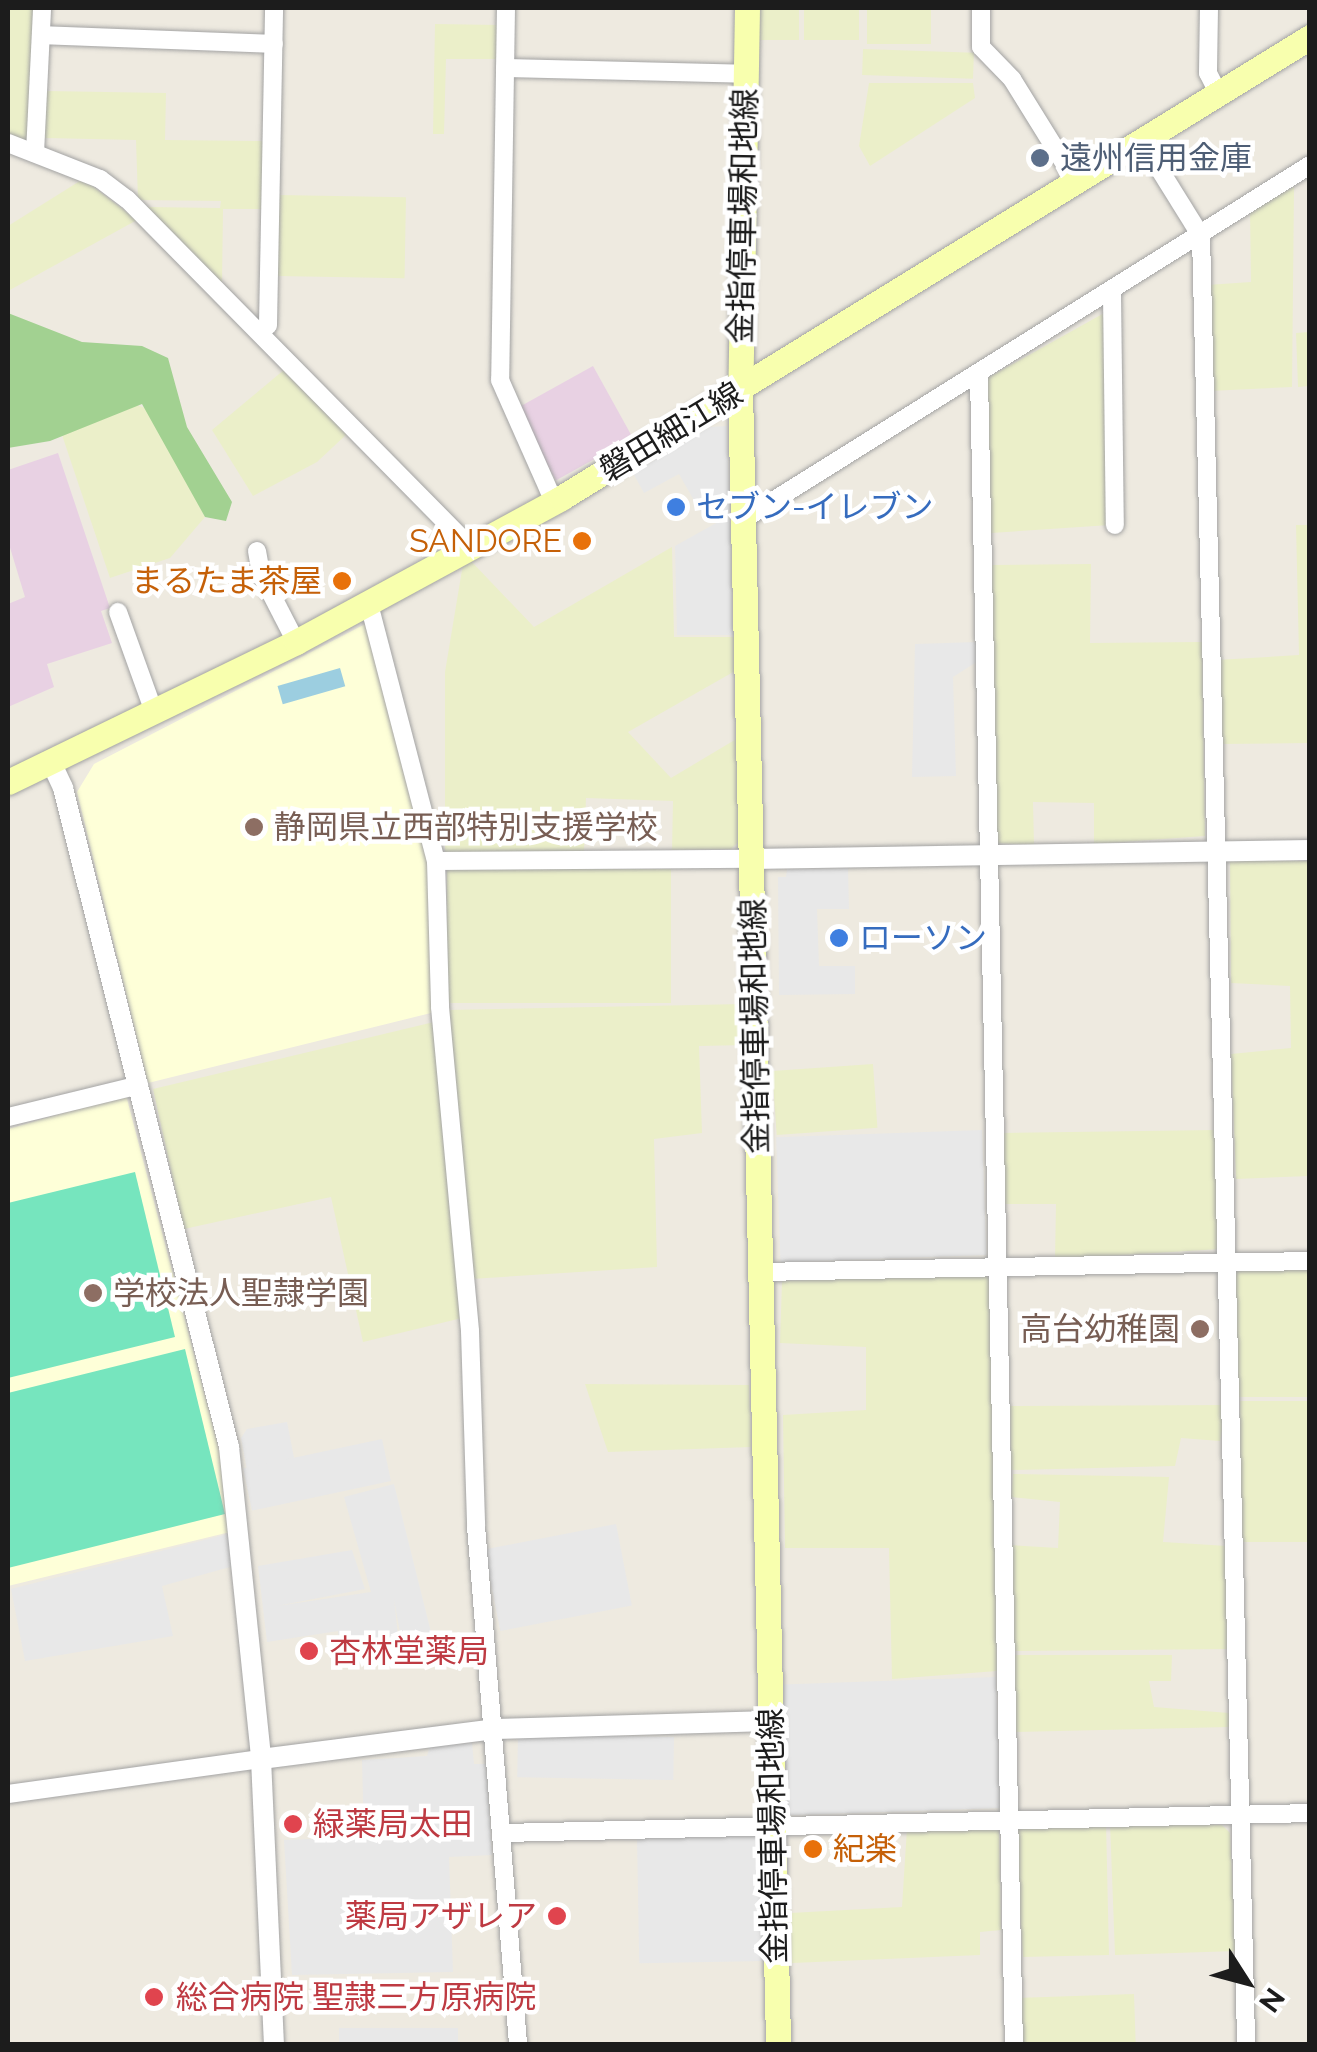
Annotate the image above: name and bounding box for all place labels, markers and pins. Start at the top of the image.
place label: 遠州信用金庫 [1060,139,1252,177]
marker: 遠州信用金庫 [1029,147,1051,169]
place label: セブン-イレブン [696,488,934,526]
marker: セブン-イレブン [665,496,687,518]
place label: SANDORE [409,522,562,560]
marker: SANDORE [571,530,593,552]
place label: まるたま茶屋 [130,562,322,600]
marker: まるたま茶屋 [331,570,353,592]
place label: 静岡県立西部特別支援学校 [274,808,658,846]
marker: 静岡県立西部特別支援学校 [243,816,265,838]
place label: ローソン [859,919,987,957]
marker: ローソン [828,927,850,949]
place label: 学校法人聖隷学園 [113,1274,369,1312]
marker: 学校法人聖隷学園 [82,1282,104,1304]
place label: 高台幼稚園 [1020,1310,1180,1348]
marker: 高台幼稚園 [1189,1318,1211,1340]
place label: 杏林堂薬局 [329,1632,489,1670]
marker: 杏林堂薬局 [298,1640,320,1662]
place label: 緑薬局太田 [313,1805,473,1843]
marker: 緑薬局太田 [282,1813,304,1835]
place label: 紀楽 [833,1830,897,1868]
marker: 紀楽 [802,1838,824,1860]
place label: 薬局アザレア [345,1897,537,1935]
marker: 薬局アザレア [546,1905,568,1927]
place label: 総合病院 聖隷三方原病院 [176,1978,536,2016]
marker: 総合病院 聖隷三方原病院 [141,1984,167,2010]

